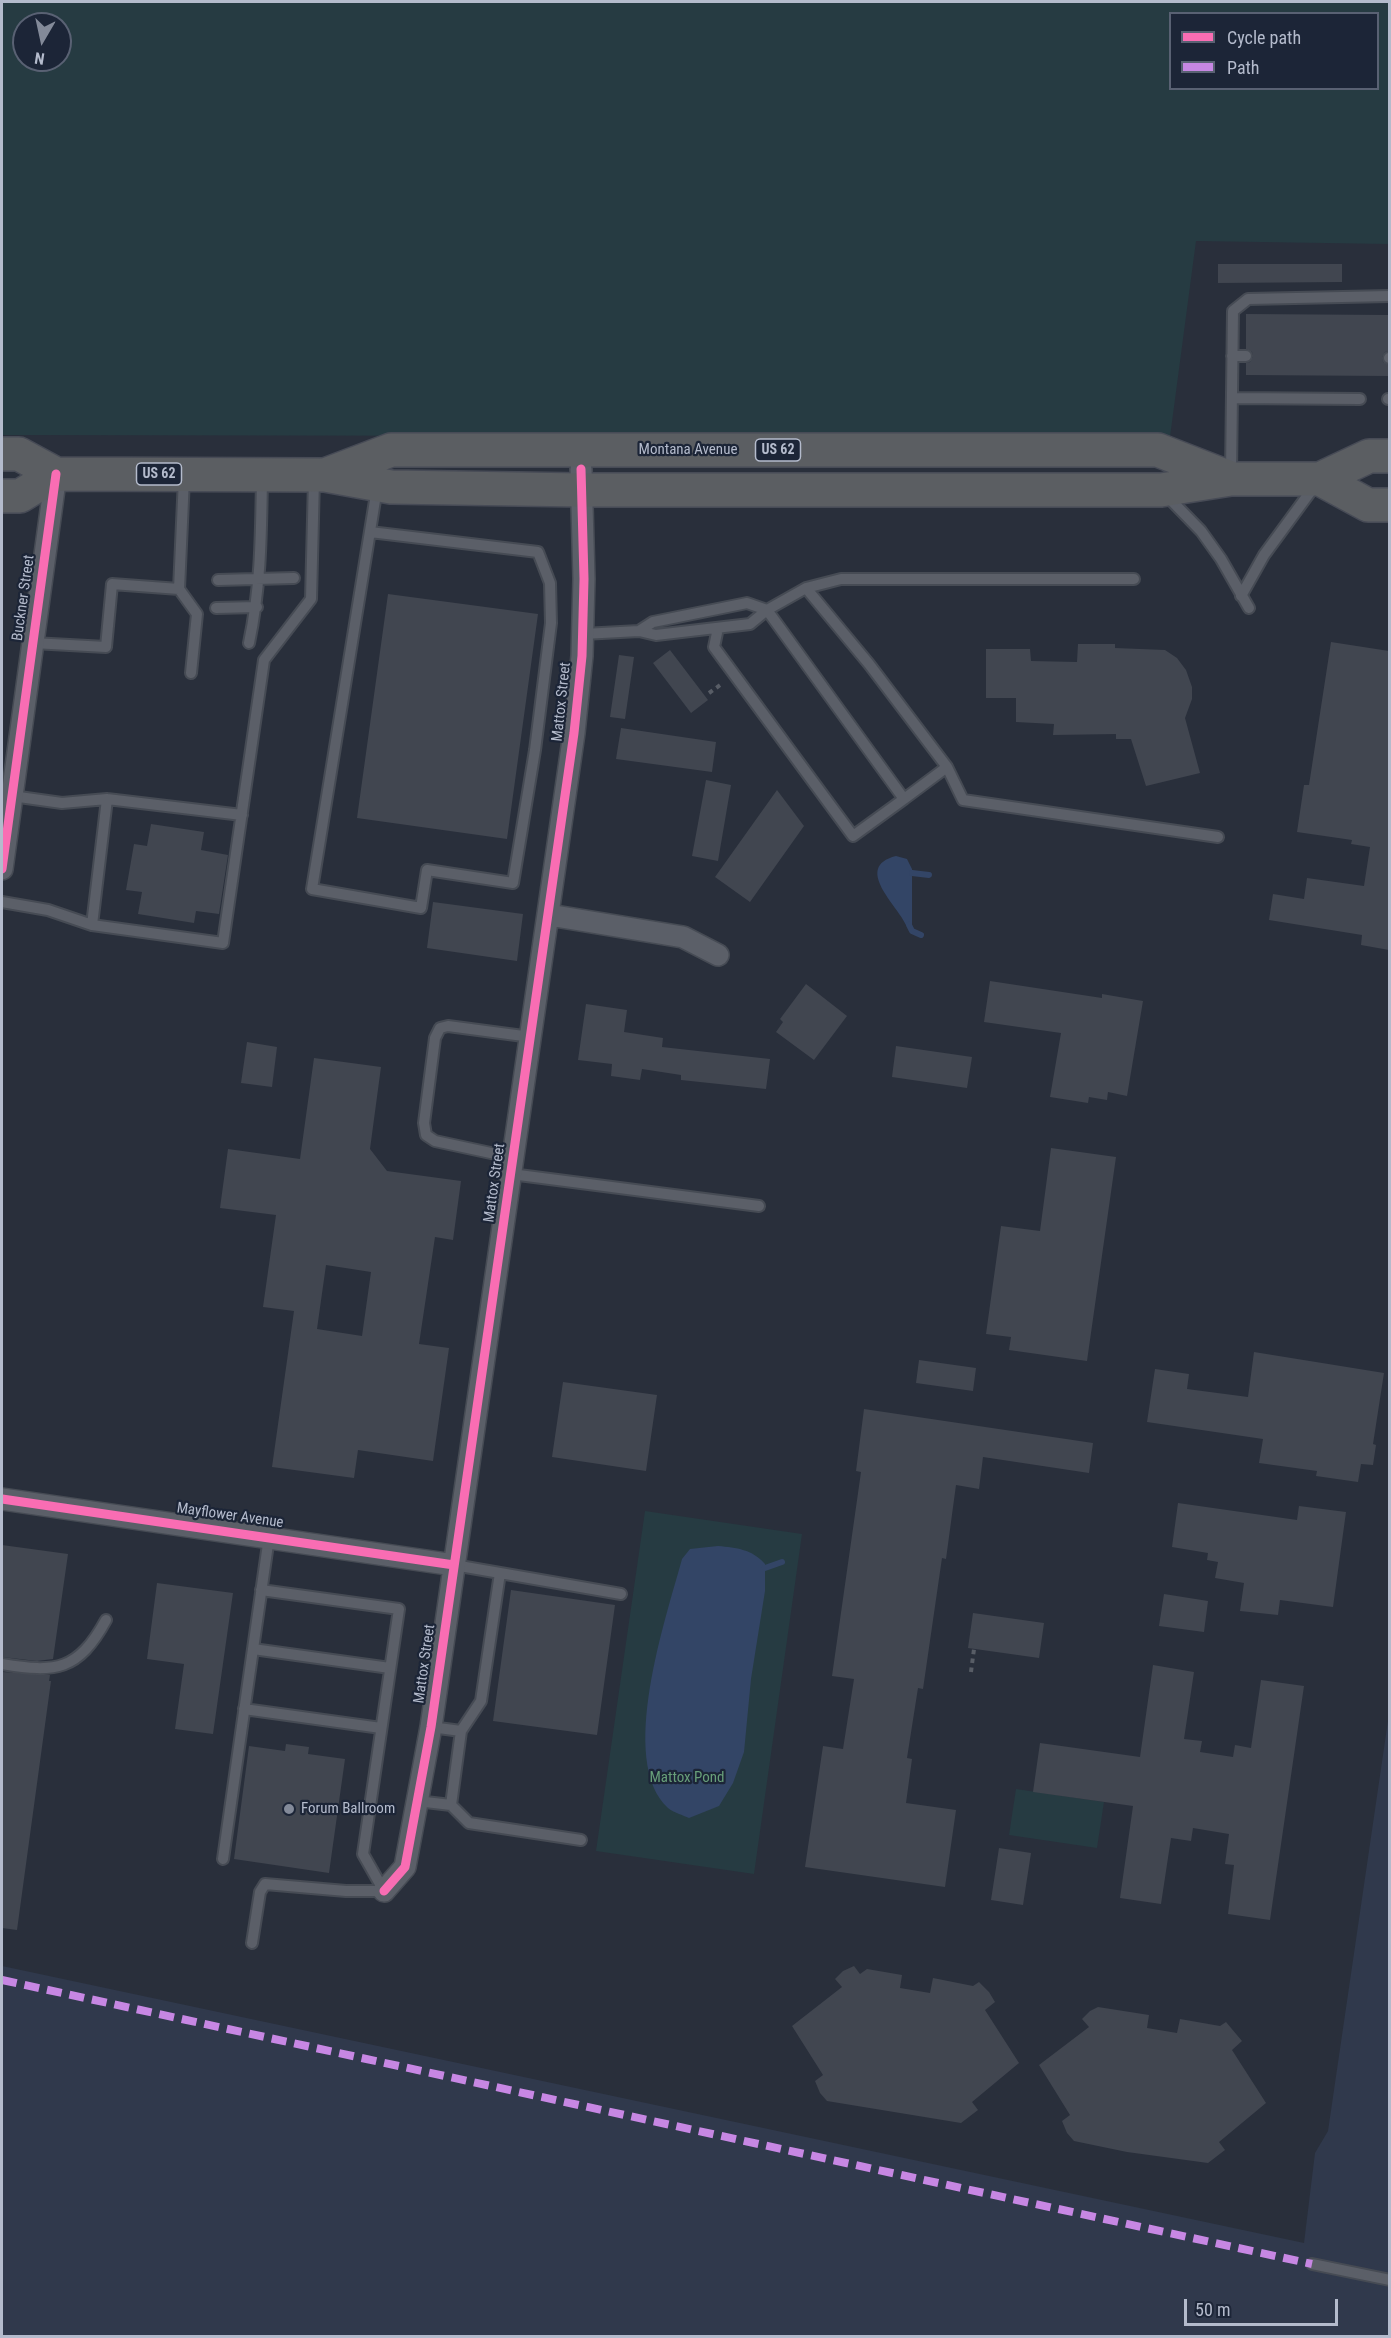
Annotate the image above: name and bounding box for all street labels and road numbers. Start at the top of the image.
road number: US 62 [756,439,800,461]
street label: Montana Avenue [639,441,737,459]
road number: US 62 [136,463,182,485]
street label: Buckner Street [9,554,39,642]
street label: Mattox Street [549,661,575,743]
street label: Mattox Street [481,1142,509,1224]
street label: Mayflower Avenue [175,1500,285,1532]
street label: Mattox Street [411,1623,439,1705]

